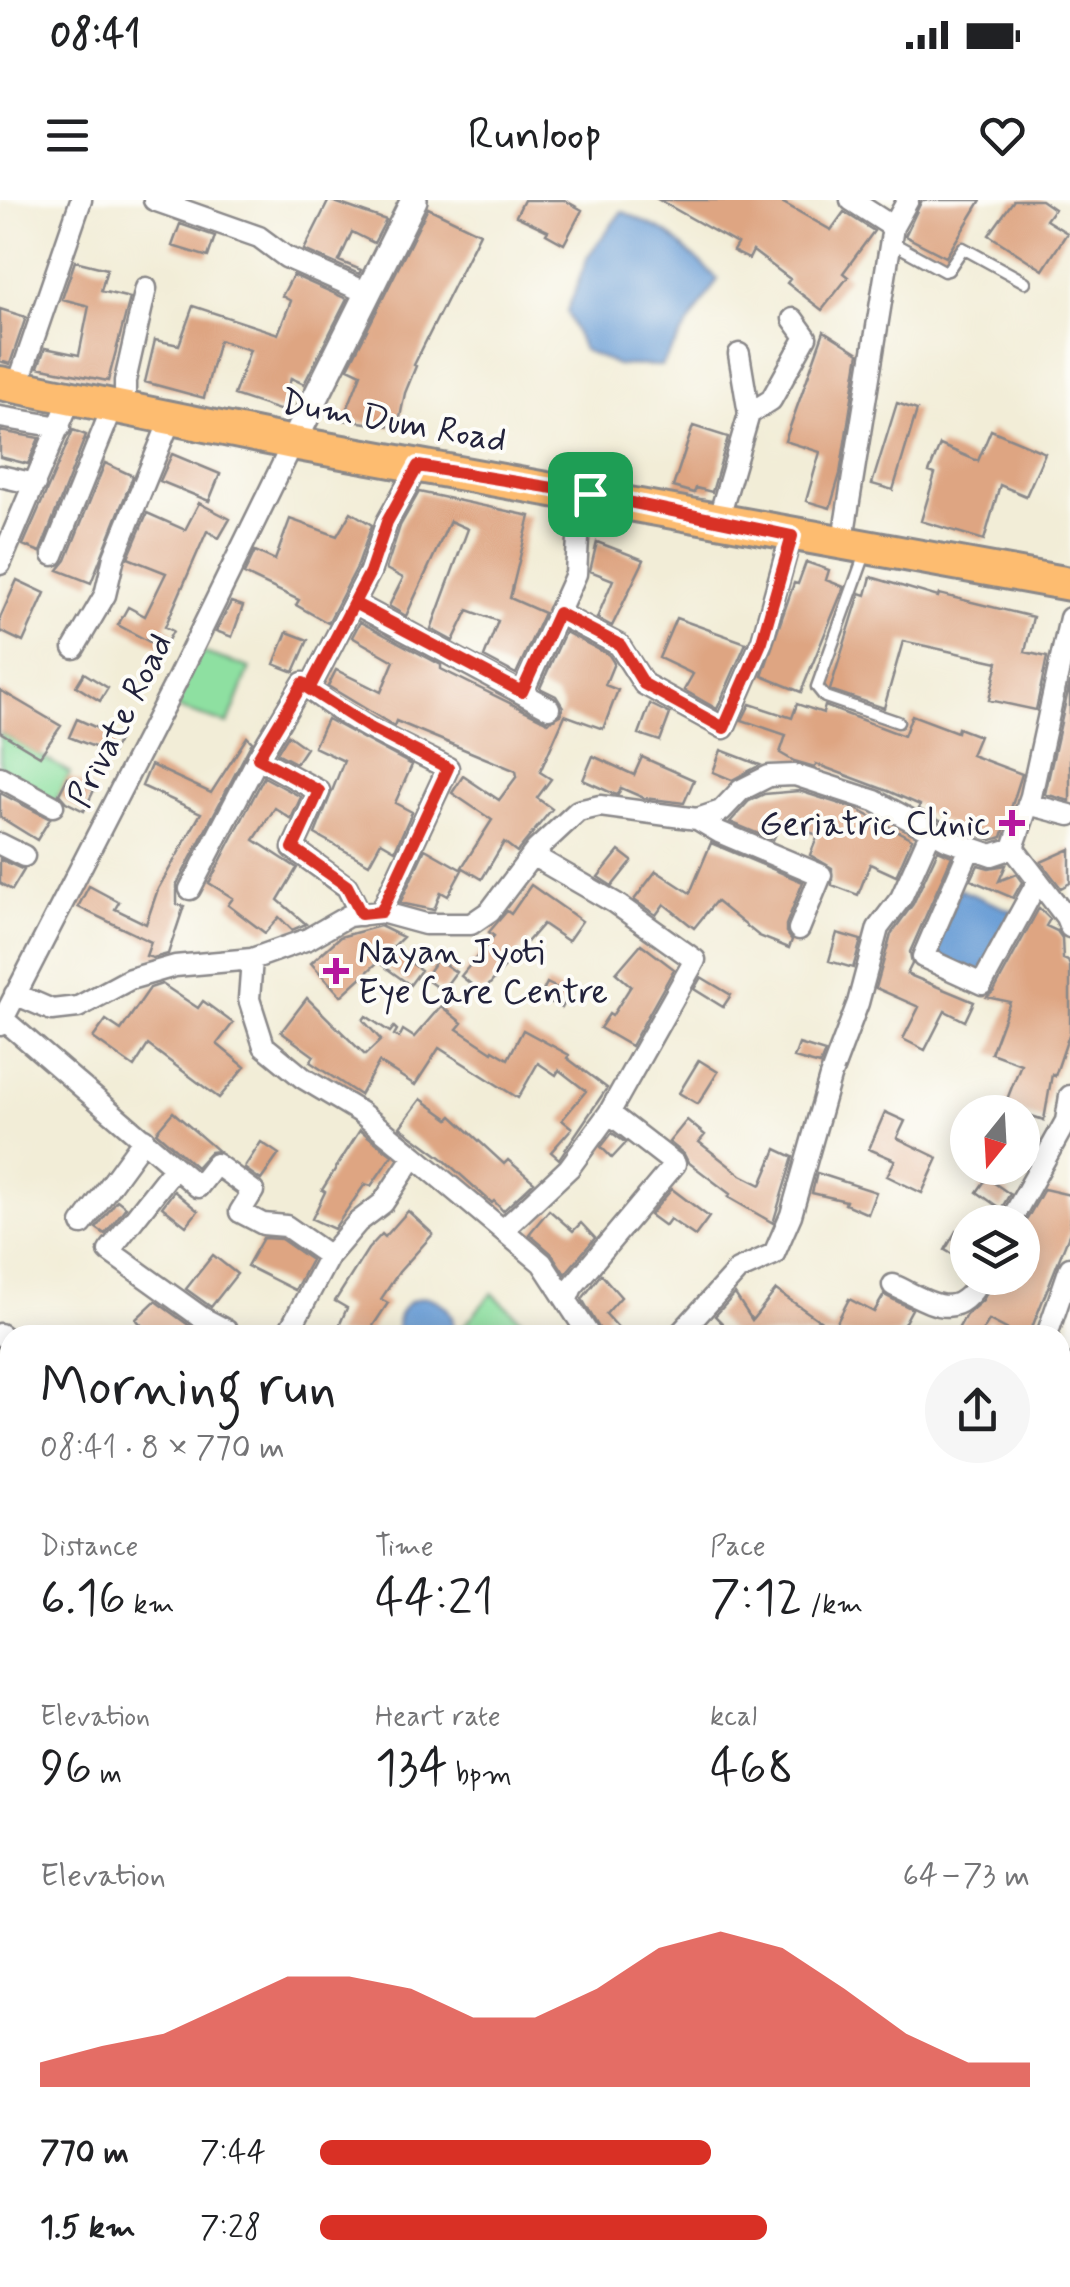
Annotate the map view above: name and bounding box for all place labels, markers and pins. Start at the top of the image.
pin [548,452,633,537]
place label: Geriatric Clinic [759,802,990,848]
marker: Geriatric Clinic [999,810,1025,836]
place label: Nayan Jyoti Eye Care Centre [358,930,608,1016]
marker: Nayan Jyoti Eye Care Centre [323,958,349,984]

